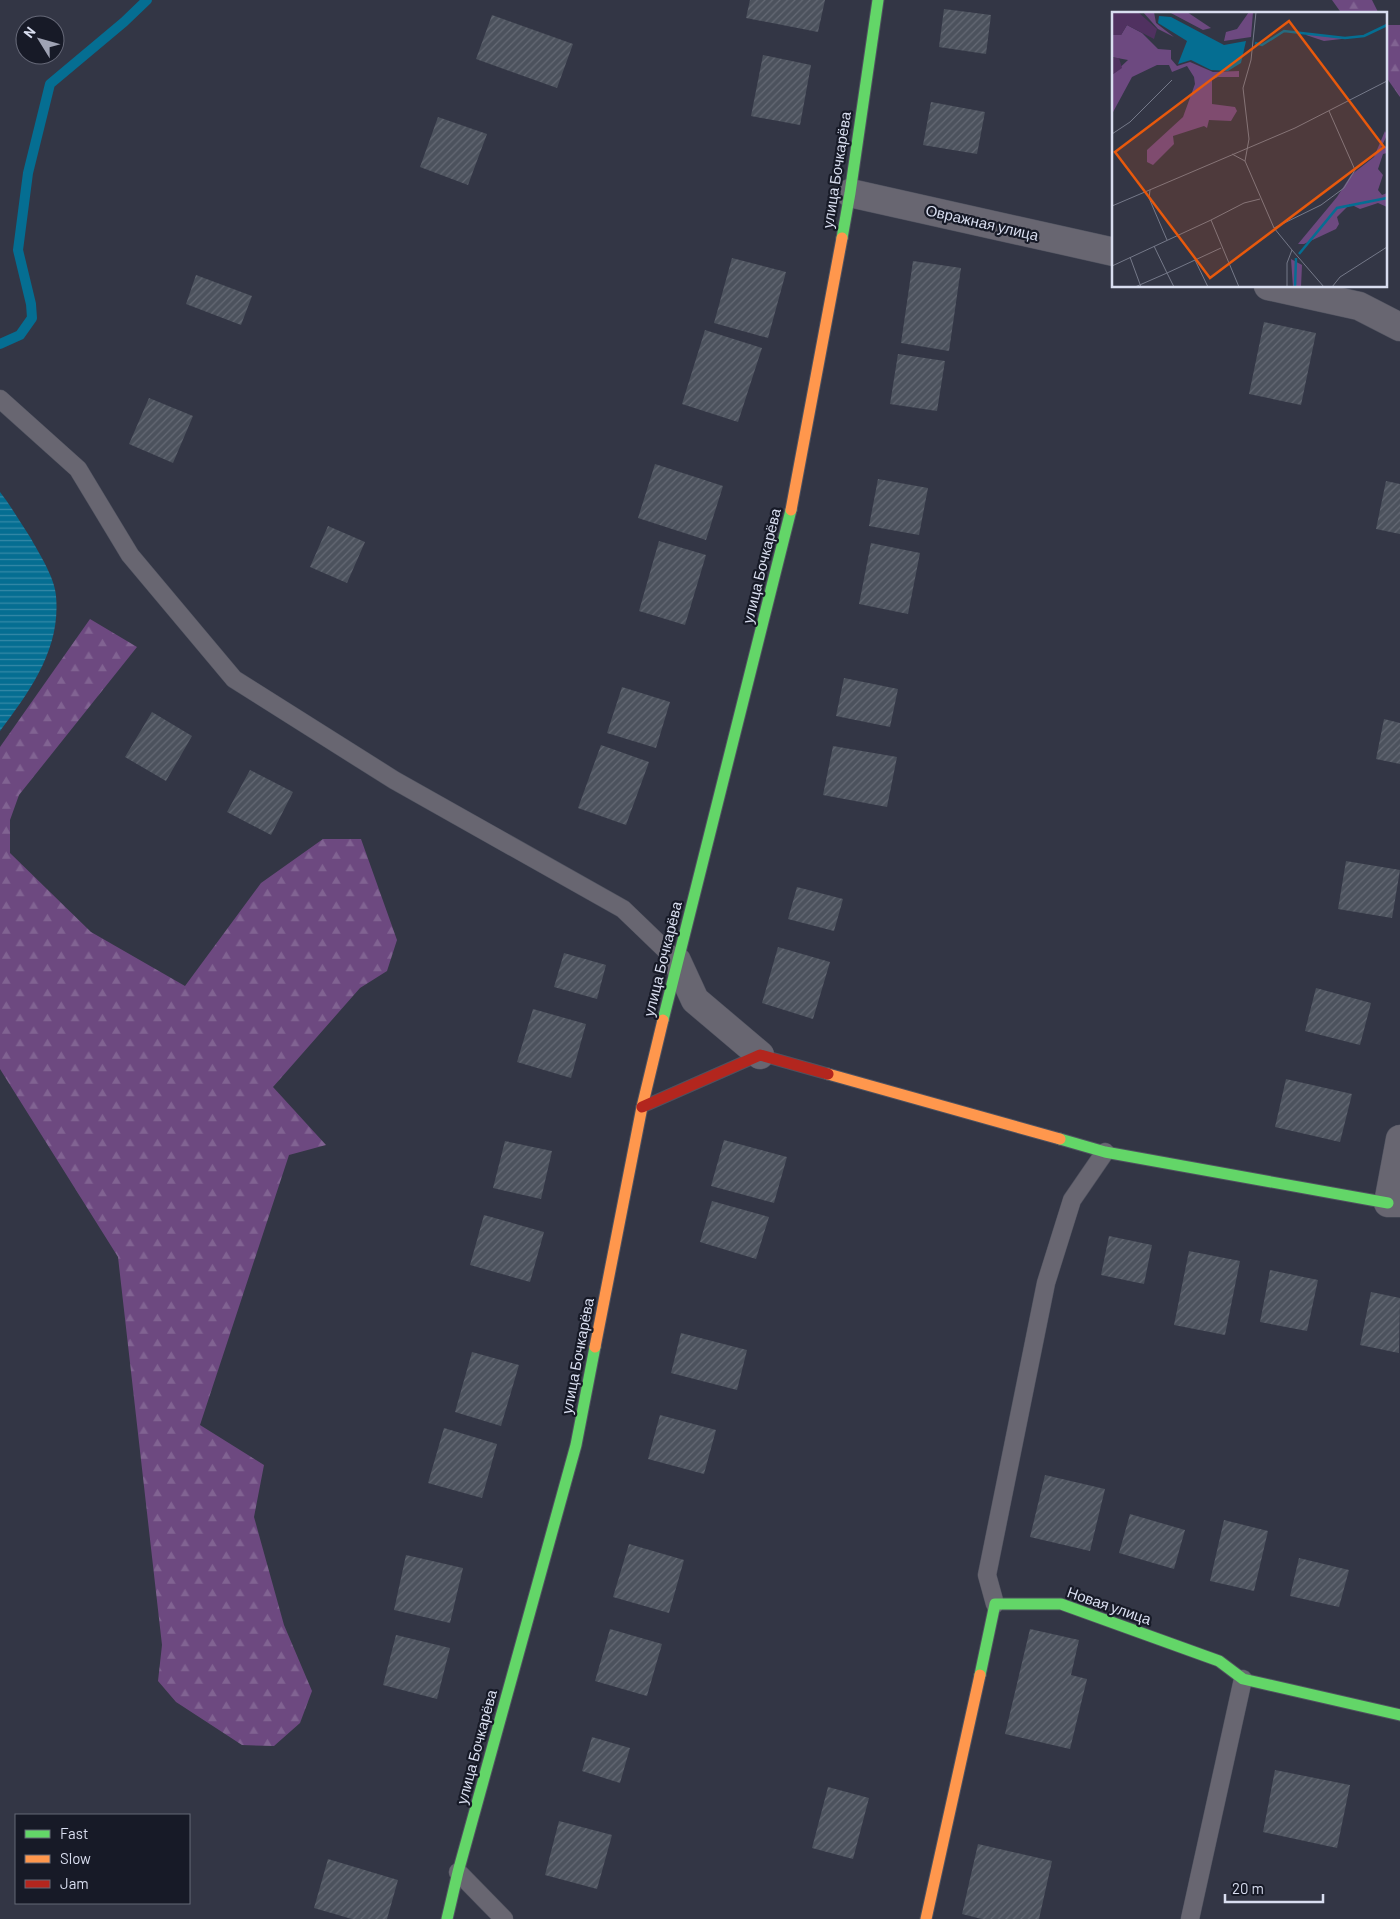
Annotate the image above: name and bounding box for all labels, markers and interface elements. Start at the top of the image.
inset map [1112,12,1388,288]
north arrow [15,15,65,65]
text: N [20,23,39,41]
street label: улица Бочкарёва [818,110,854,230]
street label: Овражная улица [924,200,1041,244]
street label: улица Бочкарёва [738,506,784,625]
street label: улица Бочкарёва [639,899,685,1018]
street label: улица Бочкарёва [557,1296,597,1415]
street label: Новая улица [1065,1582,1154,1628]
street label: улица Бочкарёва [452,1687,500,1806]
legend [15,1814,190,1904]
text: Fast [60,1824,88,1842]
text: Slow [60,1849,91,1867]
scale bar [1225,1872,1322,1904]
text: Jam [60,1874,89,1892]
text: 20 m [1232,1879,1264,1897]

